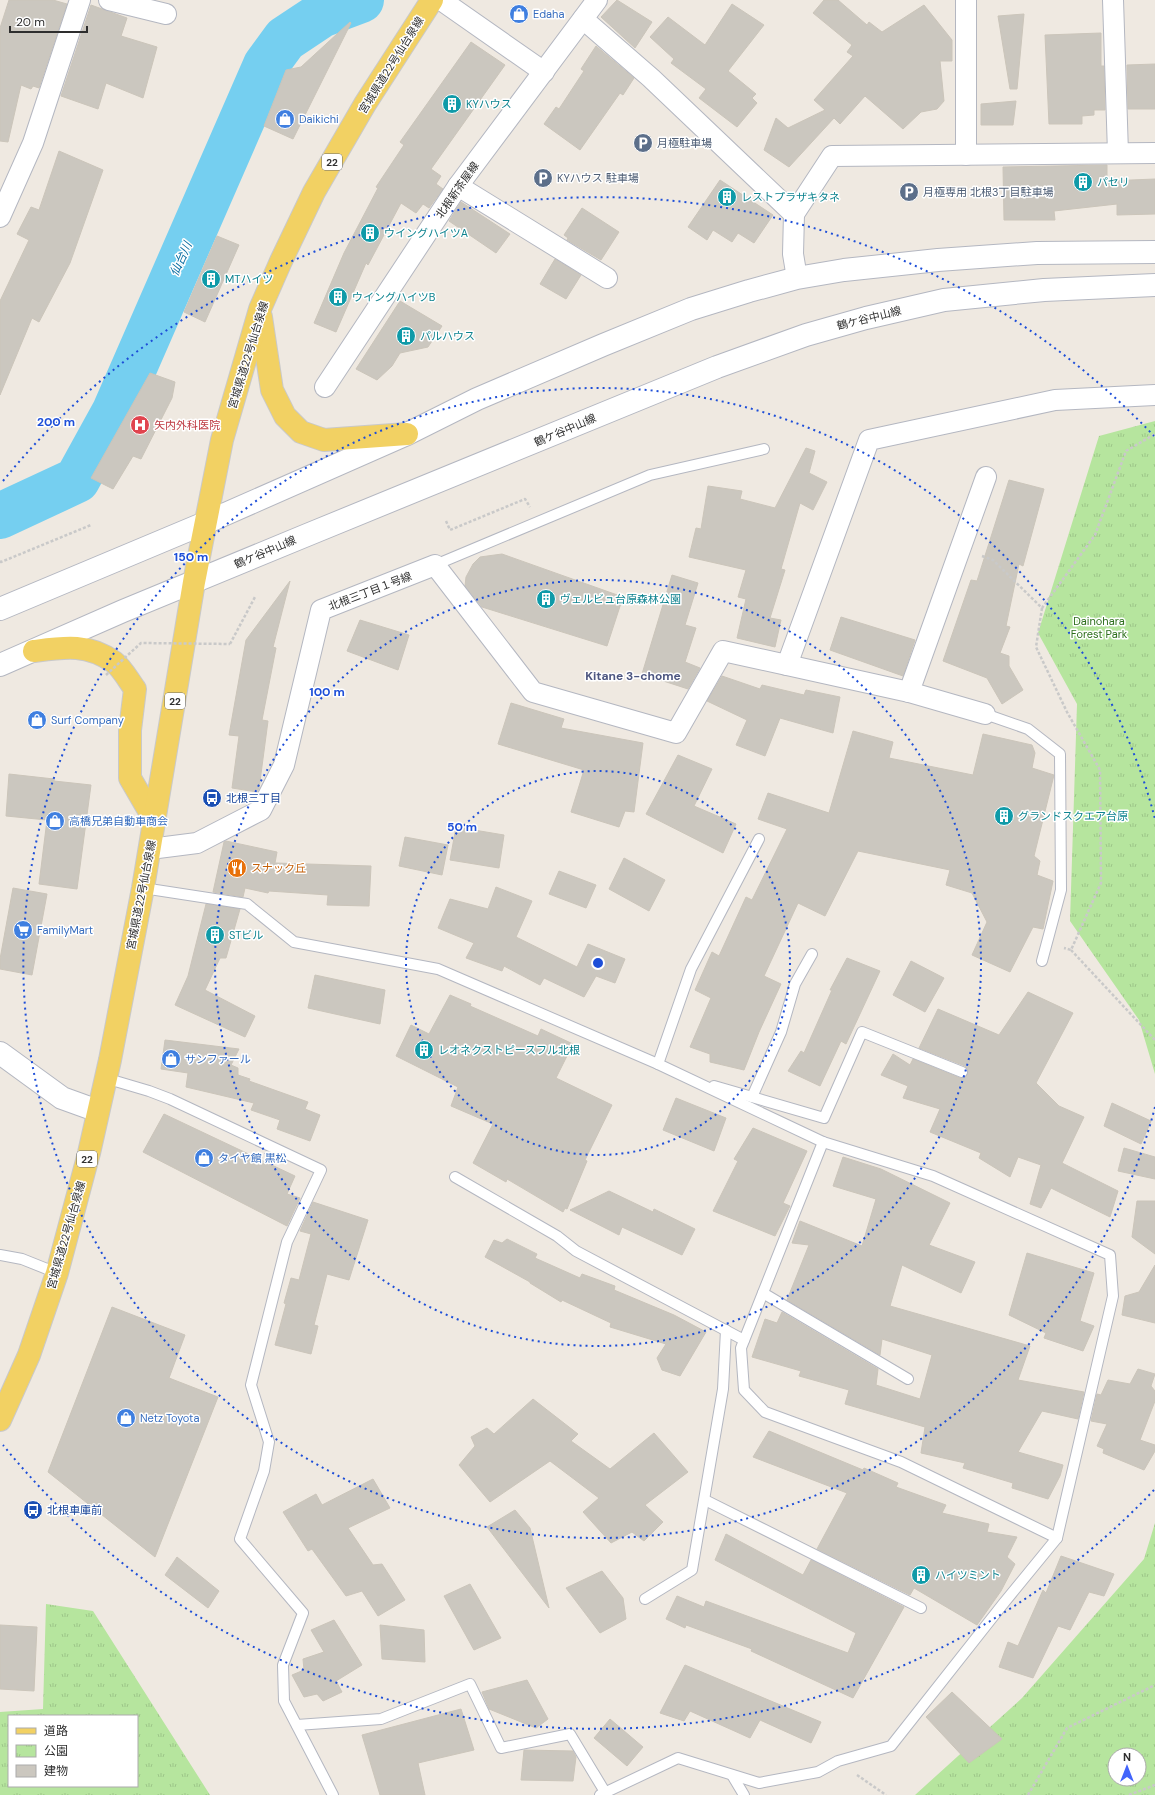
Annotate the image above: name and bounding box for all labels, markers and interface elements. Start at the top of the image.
shop icon: Edaha [508,3,530,25]
place label: Edaha [533,7,564,21]
scale bar [10,8,87,34]
text: 20 m [16,14,45,30]
street label: 宮城県道22号仙台泉線 [355,14,427,116]
building icon: KYハウス [441,93,463,115]
place label: KYハウス [466,97,512,111]
shop icon: Daikichi [274,108,296,130]
place label: Daikichi [299,112,339,126]
parking icon: 月極駐車場 [632,132,654,154]
place label: 月極駐車場 [657,136,712,150]
road number: 22 [322,154,342,170]
street label: 北根新茶屋線 [432,159,482,221]
parking icon: KYハウス 駐車場 [532,167,554,189]
place label: KYハウス 駐車場 [557,171,639,185]
building icon: パセリ [1072,171,1094,193]
place label: パセリ [1097,175,1130,189]
parking icon: 月極専用 北根3丁目駐車場 [898,181,920,203]
place label: 月極専用 北根3丁目駐車場 [923,185,1053,199]
building icon: レストプラザキタネ [716,186,738,208]
place label: レストプラザキタネ [741,190,840,204]
building icon: ウイングハイツA [359,222,381,244]
place label: ウイングハイツA [384,226,468,240]
water label: 仙台川 [166,237,196,279]
building icon: MTハイツ [200,268,222,290]
place label: MTハイツ [225,272,273,286]
building icon: ウイングハイツB [327,286,349,308]
place label: ウイングハイツB [352,290,436,304]
street label: 宮城県道22号仙台泉線 [225,300,271,410]
street label: 鶴ケ谷中山線 [835,303,903,333]
building icon: パルハウス [395,325,417,347]
place label: パルハウス [420,329,475,343]
street label: 鶴ケ谷中山線 [532,411,598,449]
text: 200 m [37,414,75,430]
hospital icon: 矢内外科医院 [129,414,151,436]
place label: 矢内外科医院 [154,418,220,432]
street label: 鶴ケ谷中山線 [232,533,298,571]
text: 150 m [174,549,208,565]
street label: 北根三丁目１号線 [326,569,414,613]
building icon: ヴェルビュ台原森林公園 [535,588,557,610]
place label: ヴェルビュ台原森林公園 [560,592,681,606]
park label: Dainohara Forest Park [1071,614,1128,641]
district label: Kitane 3-chome [585,668,681,684]
text: 100 m [309,684,345,700]
road number: 22 [165,693,185,709]
shop icon: Surf Company [26,709,48,731]
place label: Surf Company [51,713,124,727]
bus stop icon: 北根三丁目 [201,787,223,809]
place label: 北根三丁目 [226,791,281,805]
building icon: グランドスクエア台原 [993,805,1015,827]
place label: グランドスクエア台原 [1018,809,1128,823]
shop icon: 高橋兄弟自動車商会 [44,810,66,832]
place label: 高橋兄弟自動車商会 [69,814,168,828]
text: 50 m [447,819,477,835]
street label: 宮城県道22号仙台泉線 [123,839,159,951]
restaurant icon: スナック丘 [226,857,248,879]
place label: スナック丘 [251,861,306,875]
supermarket icon: FamilyMart [12,919,34,941]
place label: FamilyMart [37,923,93,937]
building icon: STビル [204,924,226,946]
place label: STビル [229,928,263,942]
centre of rings [591,956,605,970]
building icon: レオネクストピースフル北根 [413,1039,435,1061]
place label: レオネクストピースフル北根 [438,1043,580,1057]
shop icon: サンファール [160,1048,182,1070]
place label: サンファール [185,1052,251,1066]
shop icon: タイヤ館 黒松 [193,1147,215,1169]
road number: 22 [77,1151,97,1167]
place label: タイヤ館 黒松 [218,1151,287,1165]
street label: 宮城県道22号仙台泉線 [44,1179,88,1291]
shop icon: Netz Toyota [115,1407,137,1429]
place label: Netz Toyota [140,1411,199,1425]
bus stop icon: 北根車庫前 [22,1499,44,1521]
place label: 北根車庫前 [47,1503,102,1517]
building icon: ハイツミント [910,1564,932,1586]
place label: ハイツミント [935,1568,1001,1582]
legend [8,1715,138,1787]
text: 道路 [44,1723,68,1739]
text: 公園 [44,1743,68,1759]
north arrow [1107,1747,1147,1787]
text: N [1123,1750,1131,1764]
text: 建物 [44,1763,68,1779]

